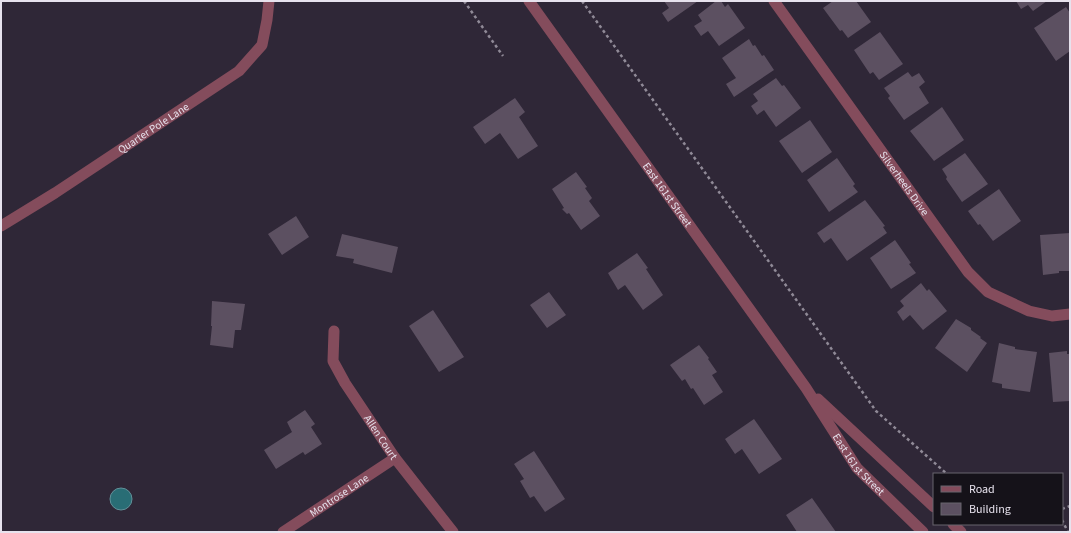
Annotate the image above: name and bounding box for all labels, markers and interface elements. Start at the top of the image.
street label: Quarter Pole Lane [115,99,192,157]
street label: Silverheels Drive [876,148,933,219]
street label: East 161st Street [639,160,695,230]
street label: Allen Court [360,412,401,463]
street label: East 161st Street [829,431,888,499]
street label: Montrose Lane [307,470,372,521]
legend [933,473,1063,525]
text: Road [969,481,995,498]
text: Building [969,501,1011,518]

